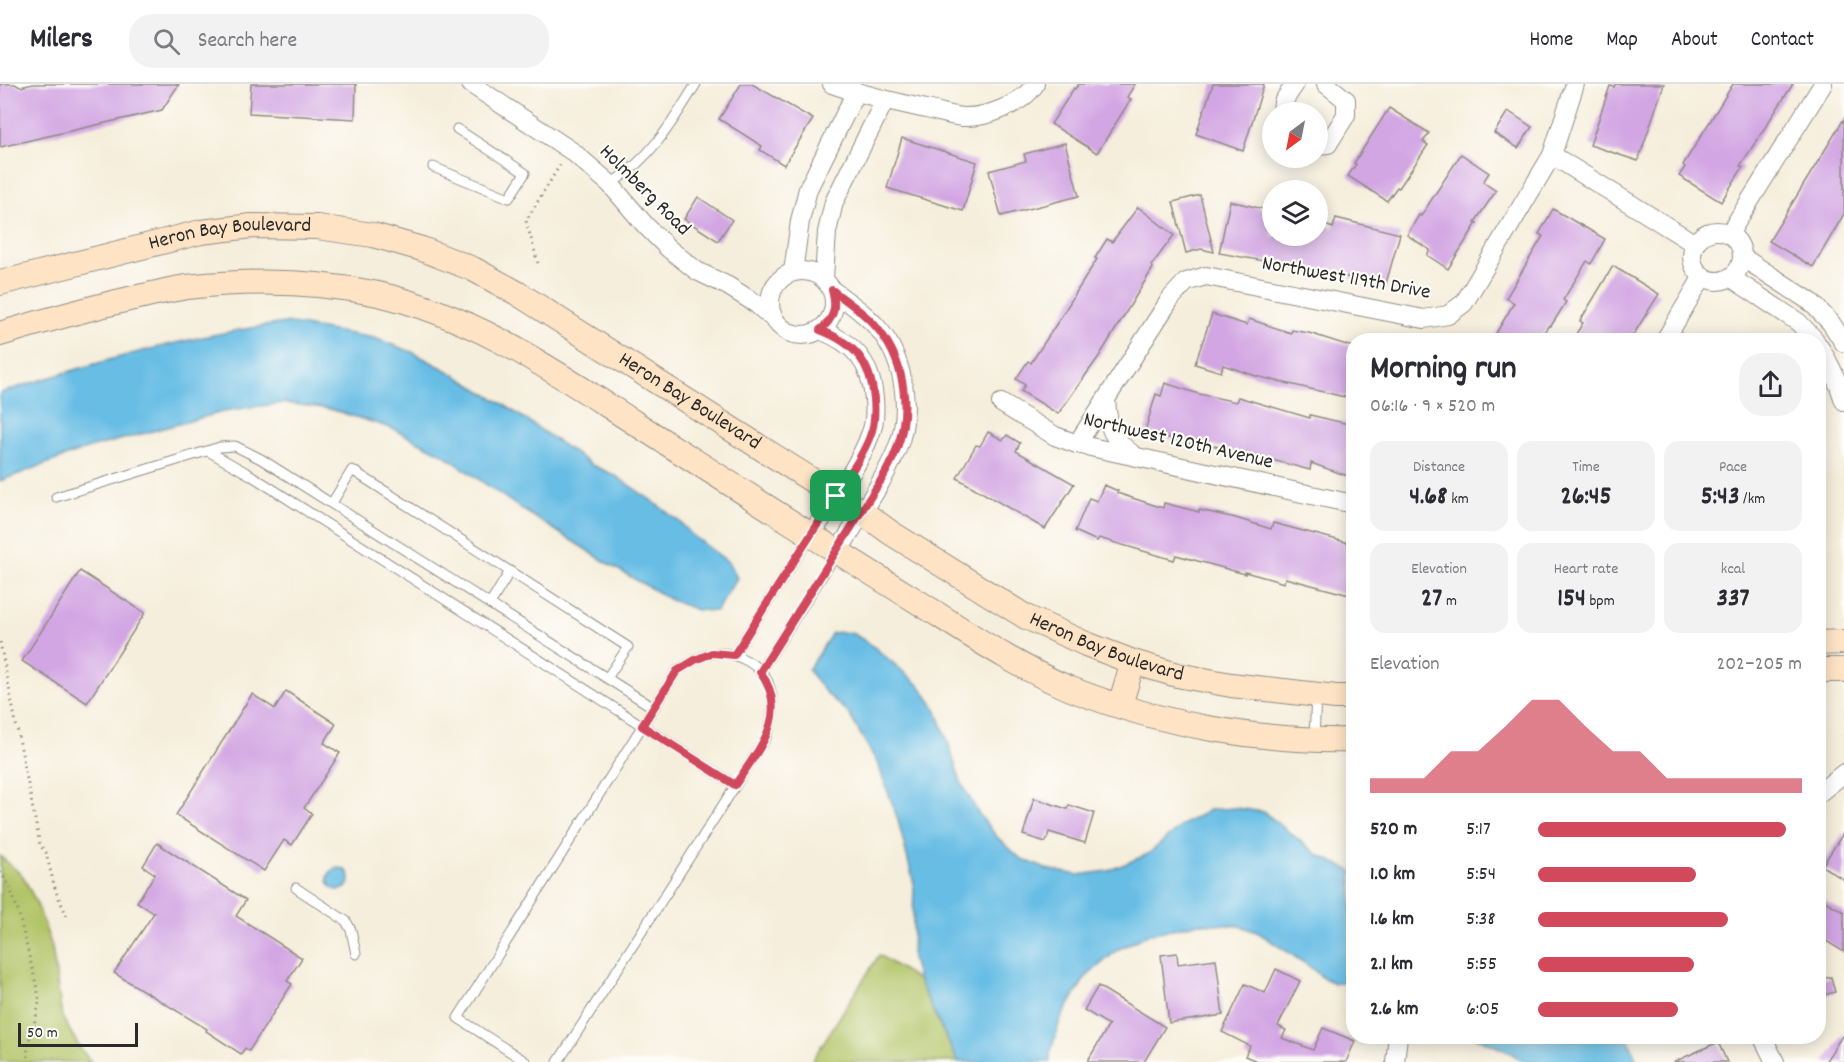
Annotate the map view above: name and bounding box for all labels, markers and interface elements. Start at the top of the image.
search box [129,14,549,68]
text: Milers [30,21,93,61]
icon: search [150,25,183,58]
text: Search here [198,26,297,57]
text: Home [1529,26,1573,56]
text: Map [1606,26,1638,56]
text: About [1671,26,1718,56]
text: Contact [1751,26,1814,56]
north arrow [1262,102,1328,168]
map controls [1262,102,1328,246]
street label: Holmberg Road [591,138,697,244]
button: layers [1262,180,1328,246]
street label: Heron Bay Boulevard [146,211,311,260]
street label: Northwest 119th Drive [1259,249,1433,309]
street label: Heron Bay Boulevard [612,346,766,459]
text: Morning run [1370,347,1517,394]
button: share [1739,353,1802,416]
text: 06:16 · 9 × 520 m [1370,393,1495,421]
street label: Northwest 120th Avenue [1080,406,1276,478]
text: Distance [1413,456,1465,479]
text: Time [1572,456,1600,479]
text: Pace [1719,456,1747,479]
pin [810,470,861,521]
icon: arrive [819,479,852,512]
text: 4.68 [1409,479,1448,516]
text: 26:45 [1560,479,1612,516]
text: 5:43 [1701,479,1739,516]
text: km [1448,488,1469,511]
text: /km [1739,488,1765,511]
text: Elevation [1411,558,1467,581]
text: Heart rate [1554,558,1618,581]
text: kcal [1721,558,1745,581]
text: 27 [1421,581,1442,618]
text: 154 [1557,581,1586,618]
text: 337 [1716,581,1750,618]
text: m [1442,590,1457,613]
text: bpm [1586,590,1615,613]
street label: Heron Bay Boulevard [1024,605,1186,691]
text: Elevation [1370,651,1440,679]
text: 202–205 m [1716,651,1802,679]
text: 520 m [1370,816,1417,844]
text: 5:17 [1466,816,1491,844]
text: 1.0 km [1370,861,1415,889]
text: 5:54 [1466,861,1496,889]
text: 1.6 km [1370,906,1414,934]
text: 5:38 [1466,906,1495,934]
text: 2.1 km [1370,951,1413,979]
text: 5:55 [1466,951,1497,979]
text: 2.6 km [1370,996,1418,1024]
text: 6:05 [1466,996,1499,1024]
scale bar [18,1020,138,1048]
text: 50 m [27,1022,58,1045]

